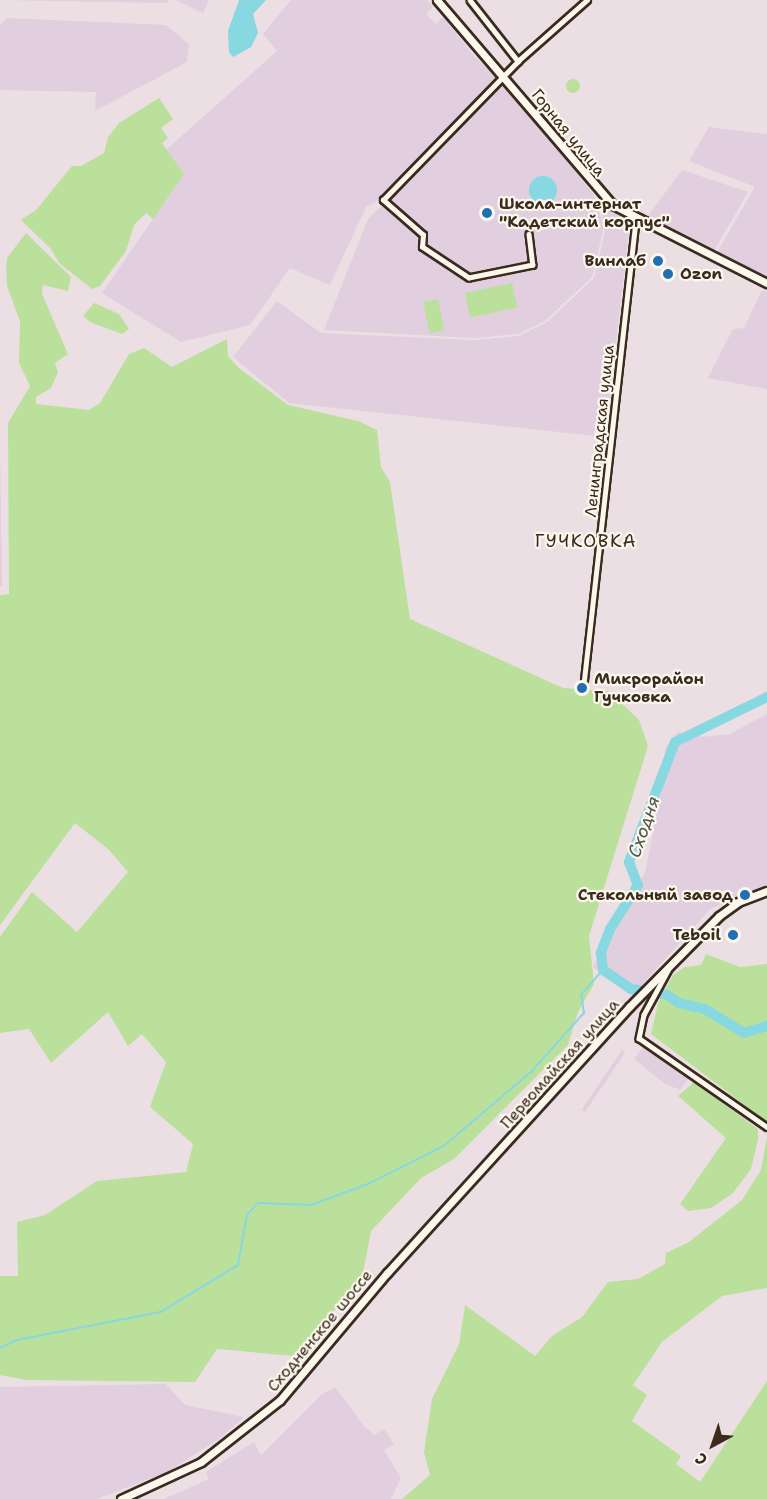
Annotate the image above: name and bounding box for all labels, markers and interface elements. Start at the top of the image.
street label: Горная улица [527,85,609,181]
place label: Школа-интернат "Кадетский корпус" [499,194,670,232]
marker: Школа-интернат "Кадетский корпус" [480,206,494,220]
place label: Винлаб [585,251,646,271]
marker: Винлаб [651,254,665,268]
place label: Ozon [680,264,722,284]
marker: Ozon [661,267,675,281]
street label: Ленинградская улица [581,344,619,518]
district label: ГУЧКОВКА [535,530,637,552]
place label: Микрорайон Гучковка [594,669,704,707]
marker: Микрорайон Гучковка [575,681,589,695]
water label: Сходня [624,794,664,860]
place label: Стекольный завод [578,885,733,905]
marker: Стекольный завод [738,888,752,902]
place label: Teboil [672,925,721,945]
marker: Teboil [726,928,740,942]
street label: Первомайская улица [497,995,623,1133]
street label: Сходненское шоссе [263,1266,377,1396]
north arrow [683,1415,743,1475]
text: С [691,1448,712,1470]

